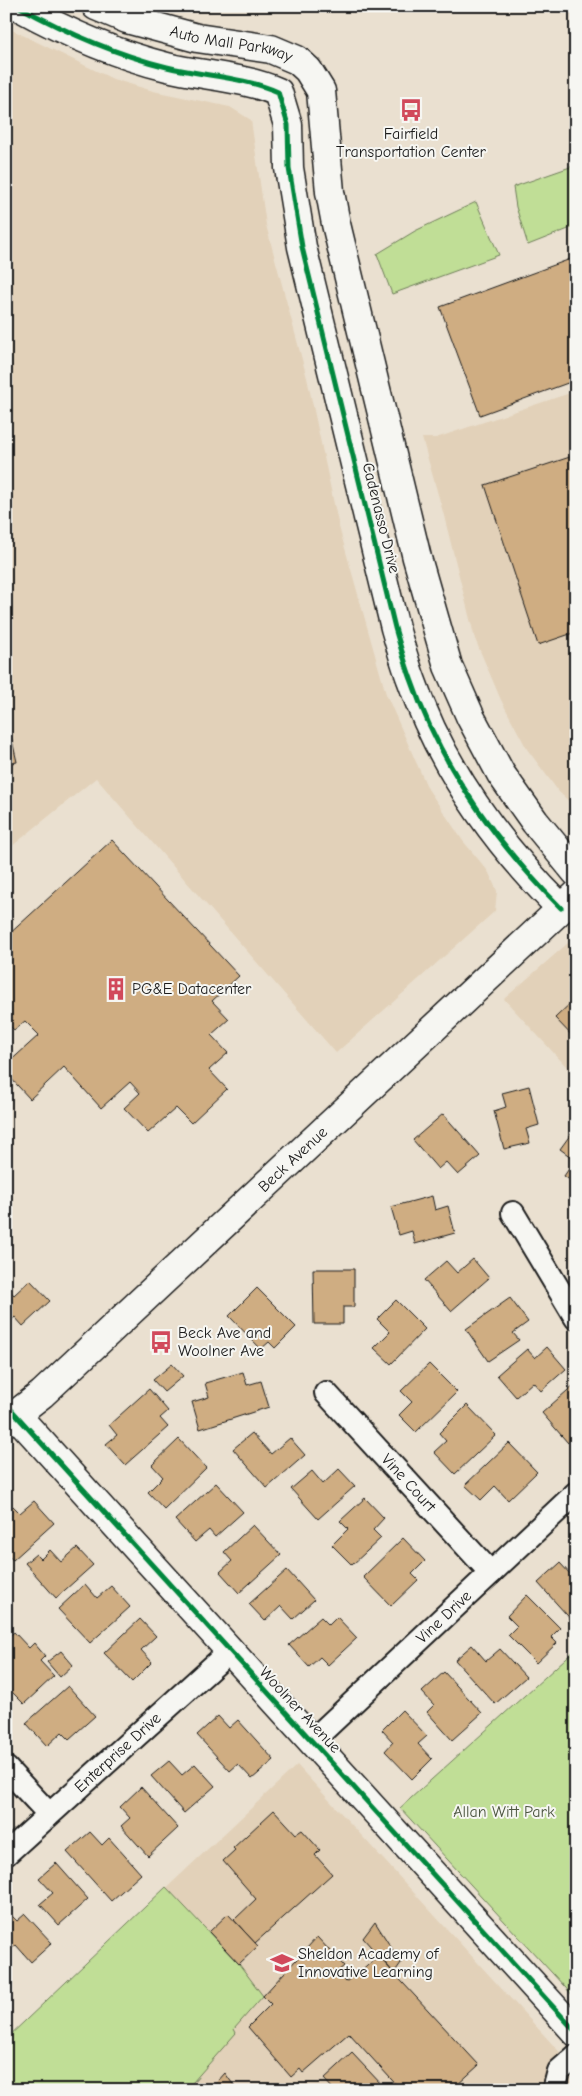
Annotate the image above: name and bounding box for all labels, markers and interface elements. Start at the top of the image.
street label: Auto Mall Parkway [168,22,296,66]
bus stop icon: Fairfield Transportation Center [398,97,424,123]
place label: Fairfield Transportation Center [336,125,487,161]
street label: Cadenasso Drive [359,461,403,575]
building icon: PG&E Datacenter [103,976,129,1002]
place label: PG&E Datacenter [132,980,252,998]
street label: Beck Avenue [255,1123,331,1196]
place label: Beck Ave and Woolner Ave [178,1324,271,1360]
bus stop icon: Beck Ave and Woolner Ave [148,1329,174,1355]
street label: Vine Court [378,1450,440,1516]
street label: Vine Drive [413,1587,475,1647]
street label: Woolner Avenue [256,1663,344,1757]
street label: Enterprise Drive [71,1709,165,1796]
park label: Allan Witt Park [453,1803,555,1821]
place label: Sheldon Academy of Innovative Learning [298,1945,440,1981]
school or university icon: Sheldon Academy of Innovative Learning [269,1950,295,1976]

